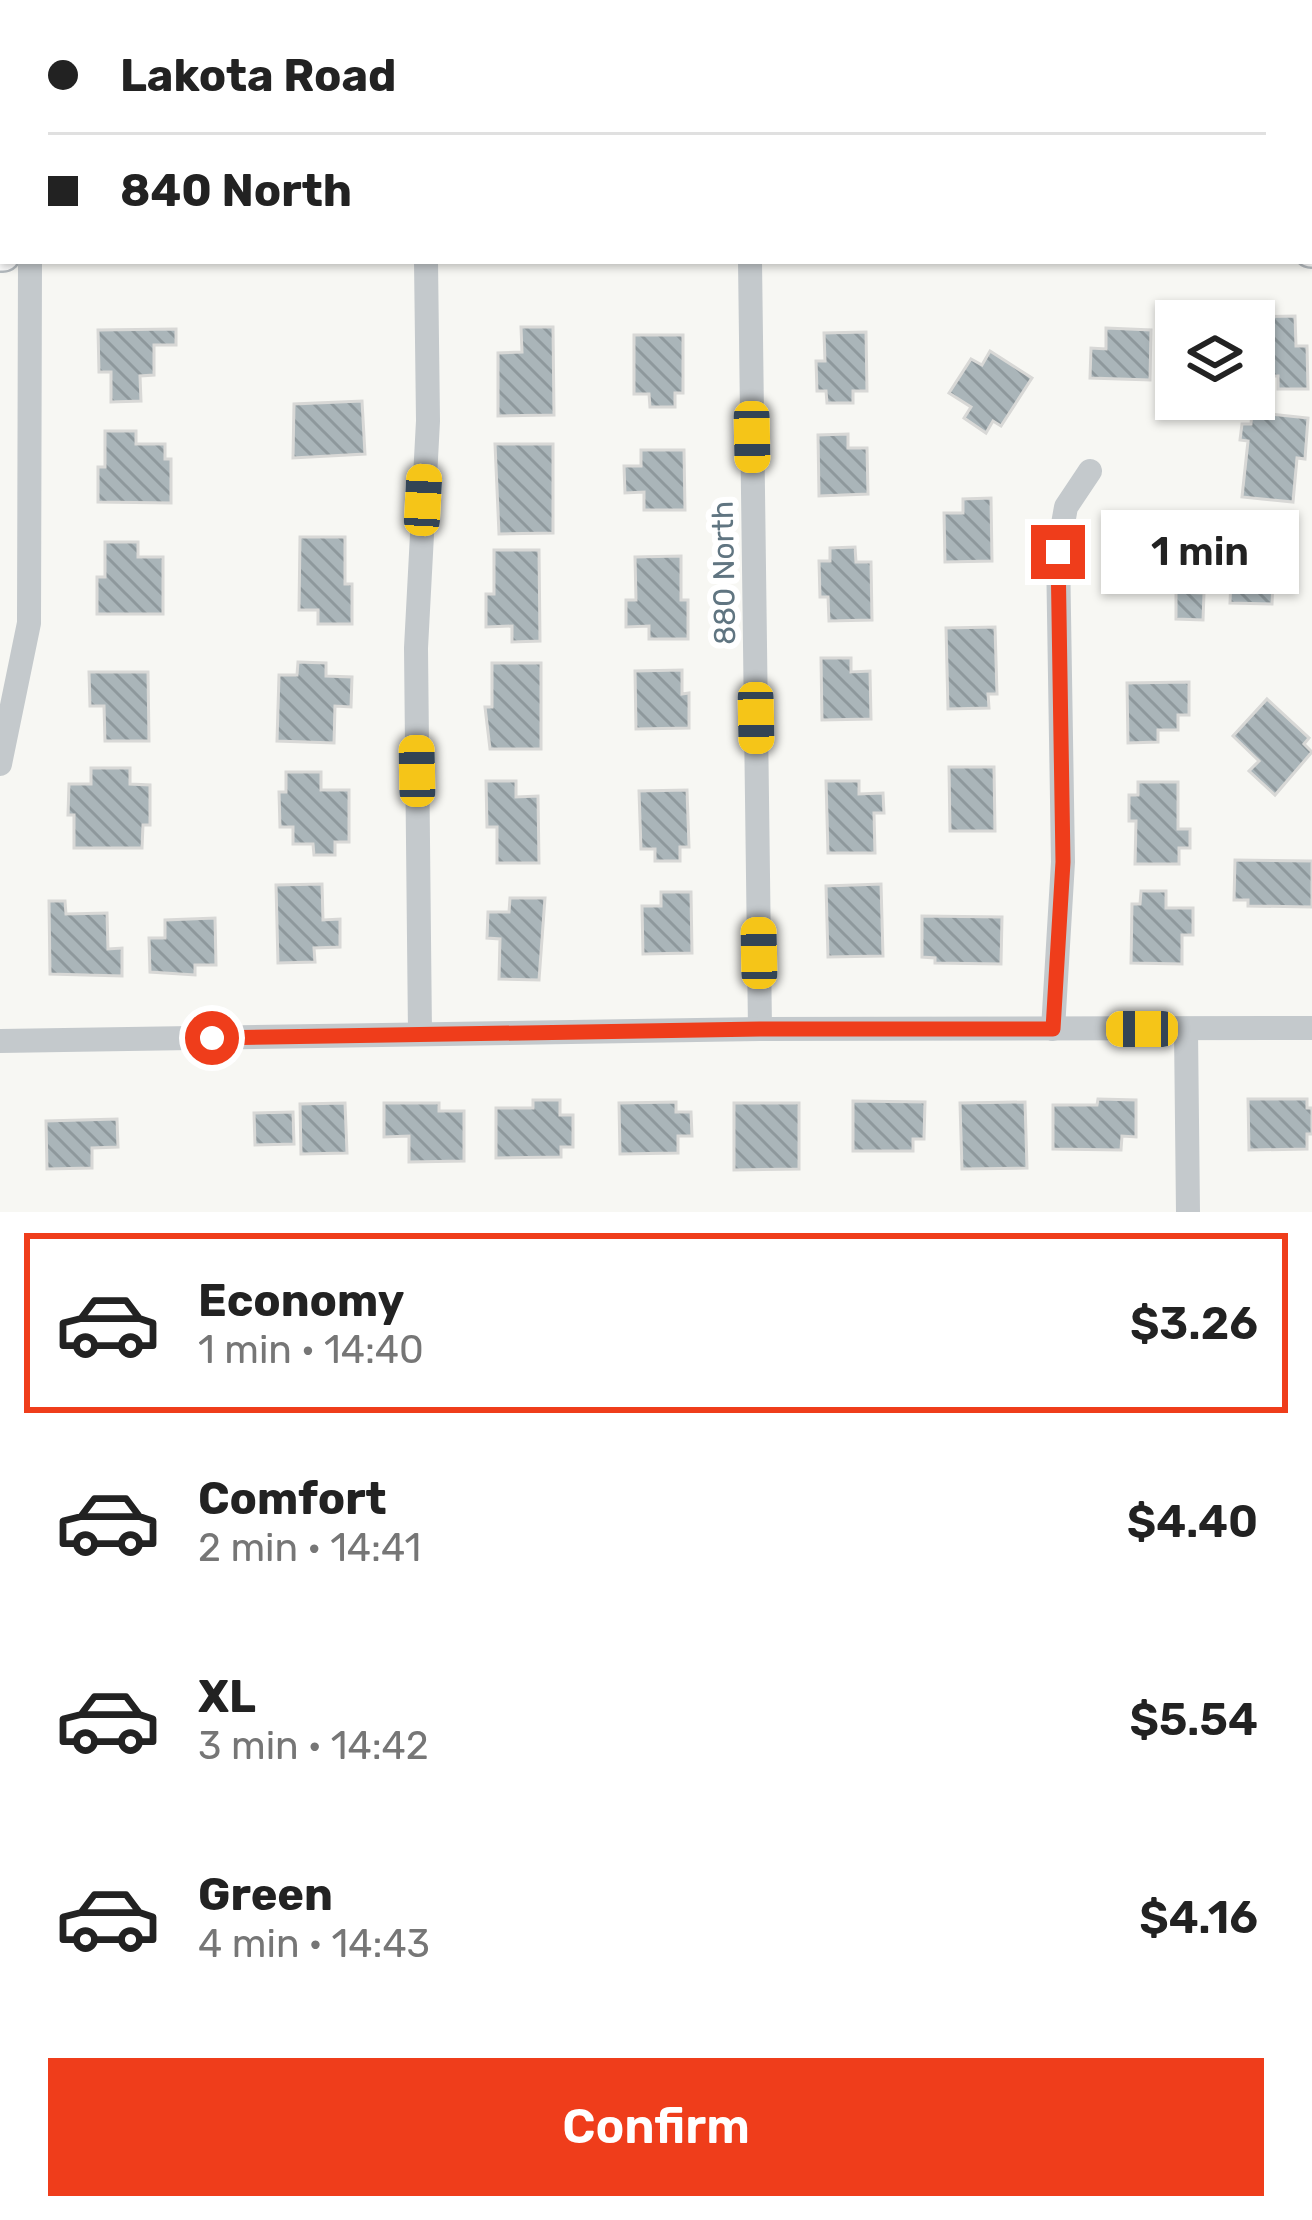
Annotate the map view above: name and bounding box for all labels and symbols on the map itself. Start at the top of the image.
car [733,401,771,473]
car [403,463,443,537]
street label: 880 North [705,501,743,645]
callout: 1 min [1100,510,1298,594]
route end [1031,525,1085,579]
car [737,682,775,754]
car [398,735,436,807]
car [740,917,778,989]
route start [185,1011,239,1065]
car [1106,1011,1178,1047]

